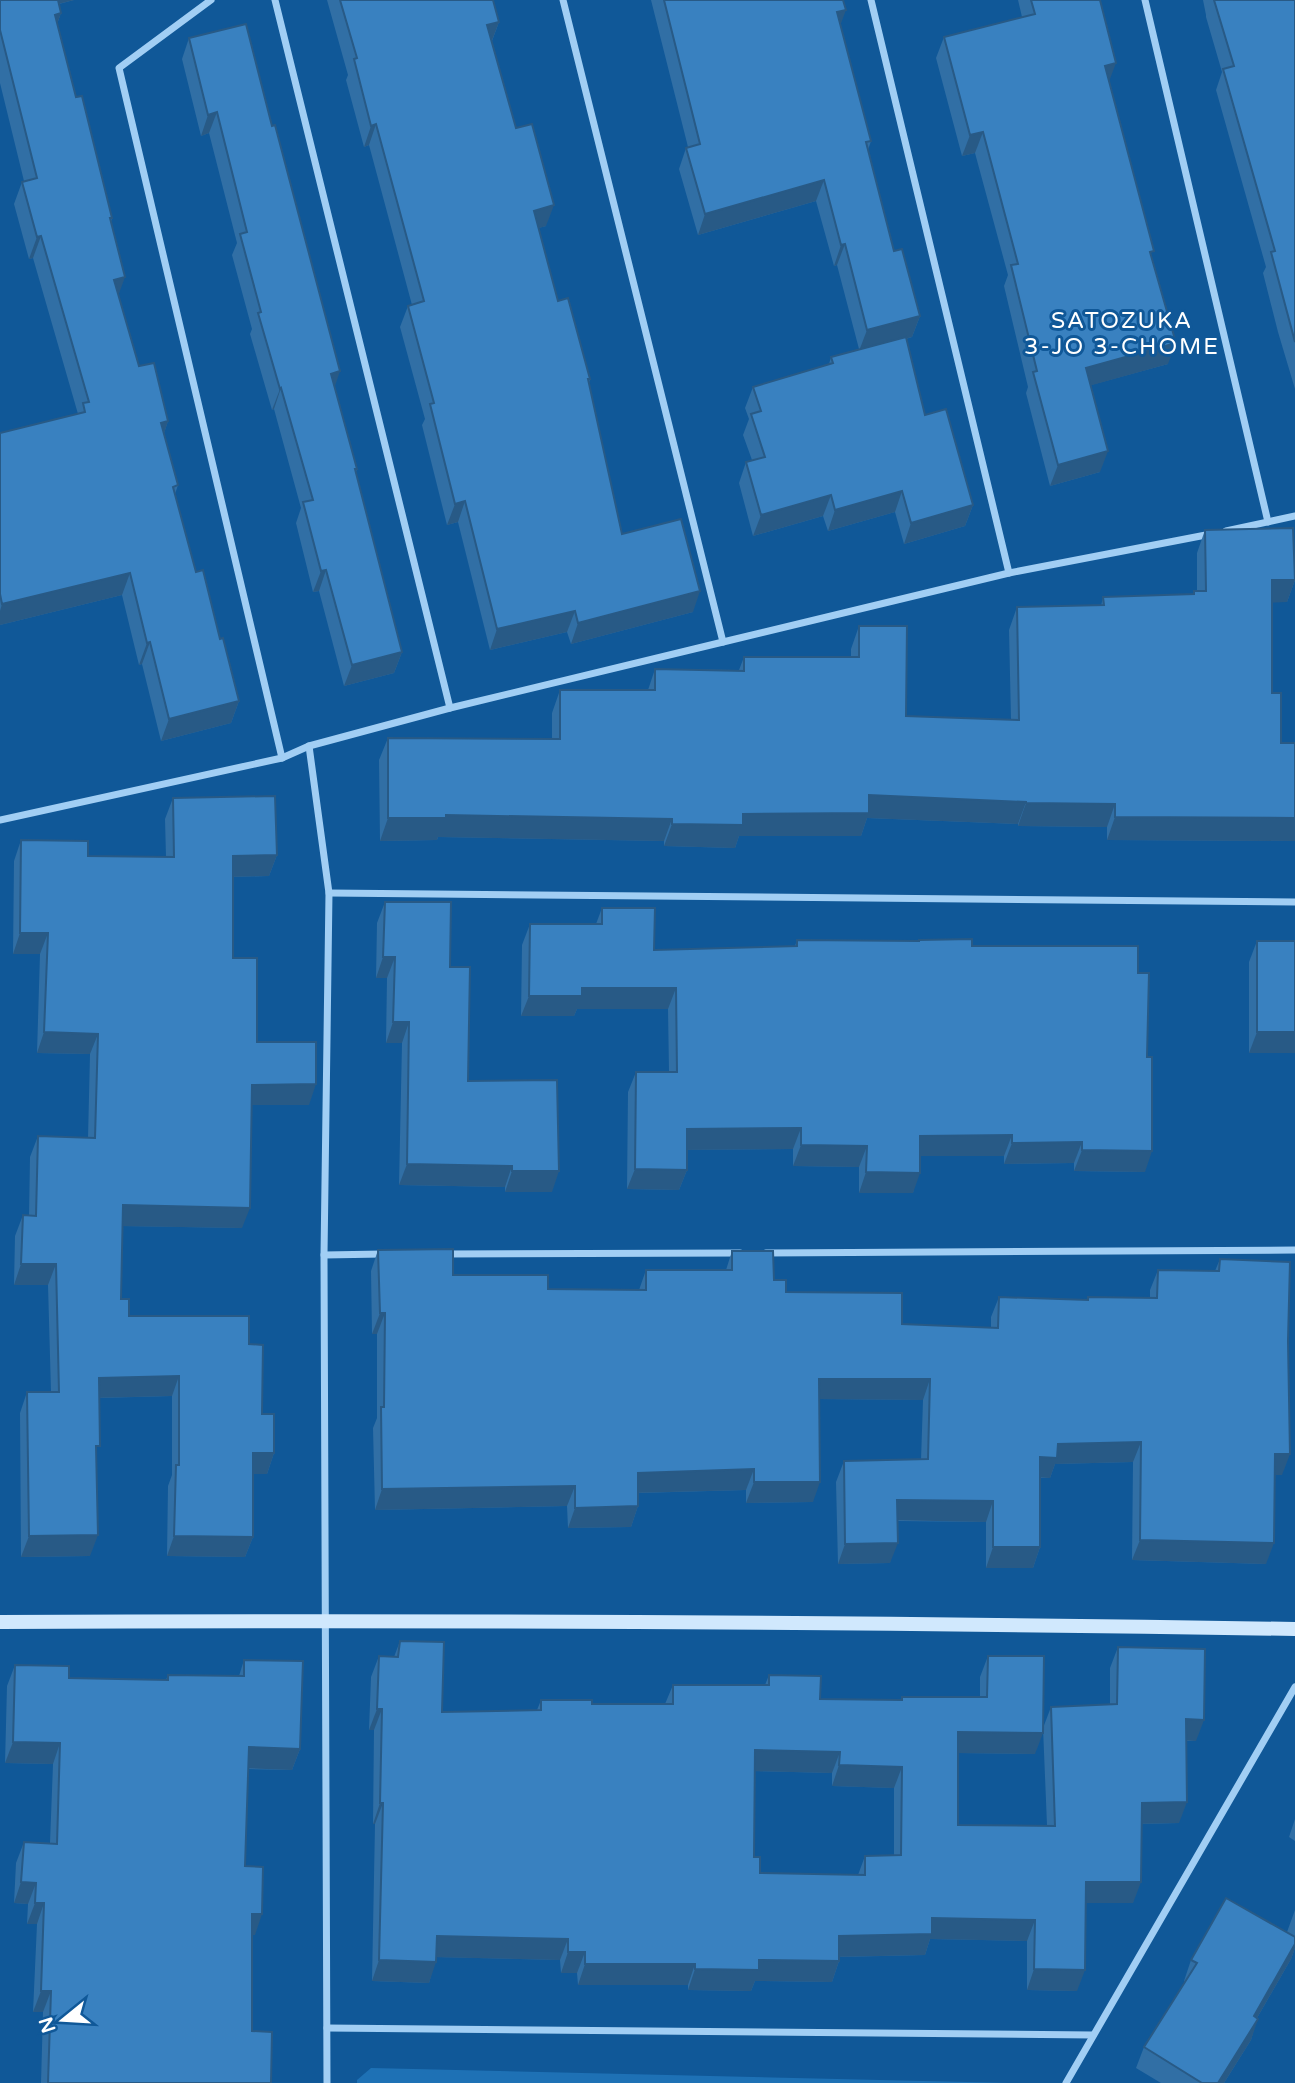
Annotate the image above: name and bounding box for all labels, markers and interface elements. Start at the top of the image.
district label: SATOZUKA 3-JO 3-CHOME [1024,307,1220,361]
north arrow [28,1985,98,2055]
text: N [35,2014,61,2036]

